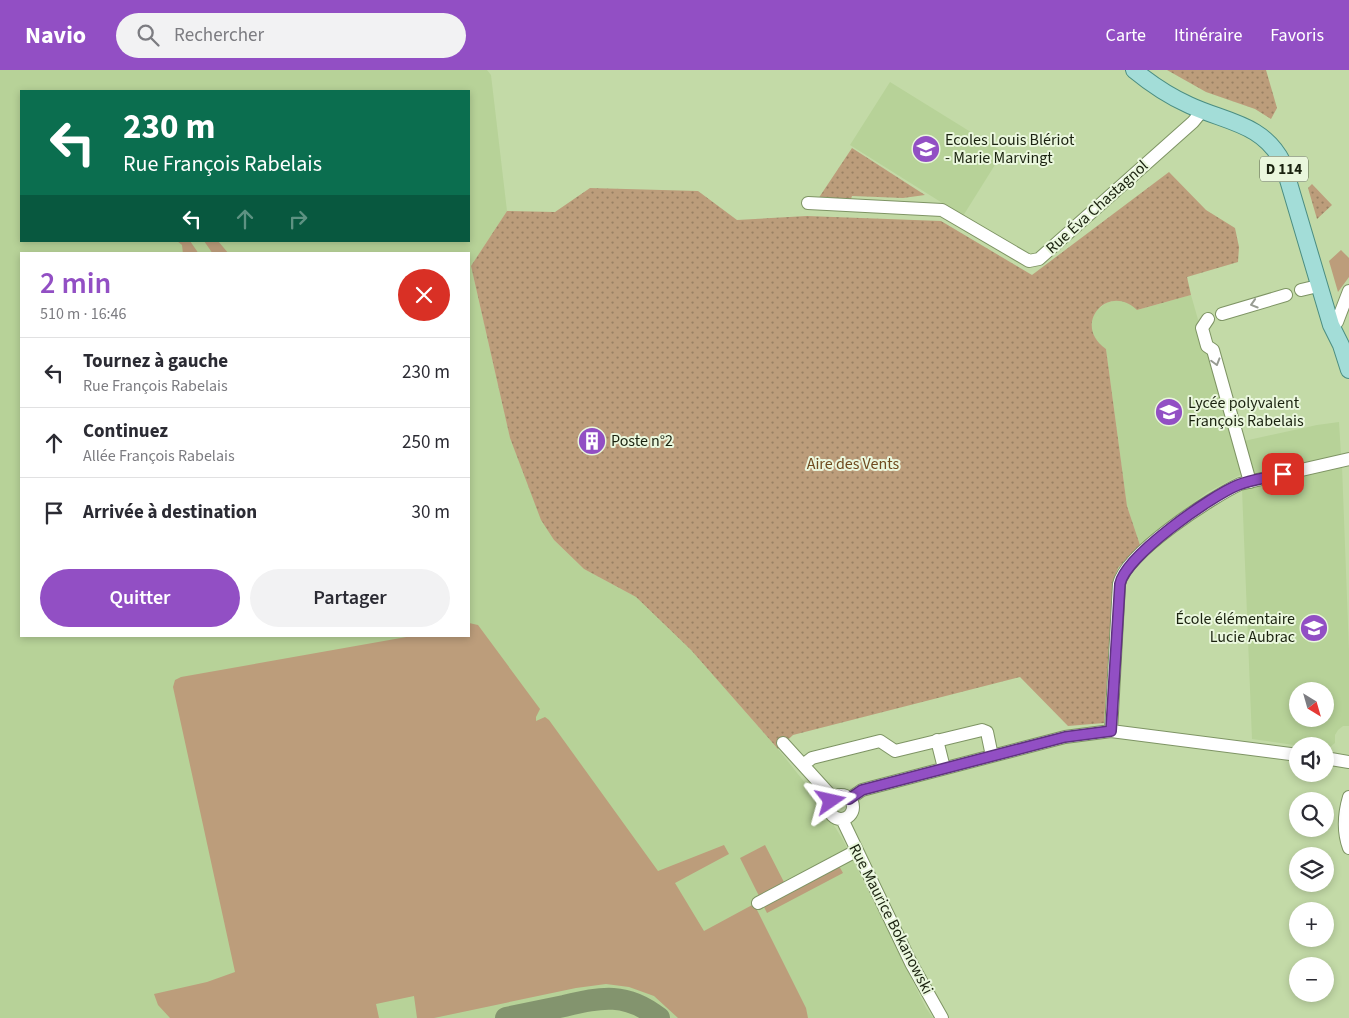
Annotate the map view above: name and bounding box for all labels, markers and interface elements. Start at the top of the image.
search box [116,13,466,58]
text: Navio [25,18,86,53]
icon: search [134,21,162,49]
text: Rechercher [174,22,264,49]
text: Carte [1106,23,1146,48]
text: Itinéraire [1174,23,1242,48]
text: Favoris [1270,23,1324,48]
text: 230 m [123,102,215,152]
icon: left [40,110,105,175]
place label: Ecoles Louis Blériot - Marie Marvingt [945,129,1075,169]
school or university icon: Ecoles Louis Blériot - Marie Marvingt [911,134,941,164]
text: Rue François Rabelais [123,148,322,180]
street label: Rue Éva Chastagnol [1041,155,1153,259]
road number: D 114 [1260,156,1308,182]
icon: left [178,205,206,233]
icon: ahead [231,205,259,233]
icon: right [284,205,312,233]
text: 2 min [40,262,111,305]
button: close [398,269,450,321]
one-way arrow [1251,299,1259,309]
text: 510 m · 16:46 [40,303,127,325]
text: Tournez à gauche [83,348,228,375]
one-way arrow [1211,357,1221,365]
icon: left [40,359,68,387]
text: 230 m [402,359,450,386]
text: Rue François Rabelais [83,375,228,397]
place label: Lycée polyvalent François Rabelais [1188,392,1304,432]
school or university icon: Lycée polyvalent François Rabelais [1154,397,1184,427]
text: Continuez [83,418,168,445]
building icon: Poste n°2 [577,426,607,456]
icon: ahead [40,429,68,457]
text: 250 m [402,429,450,456]
place label: Poste n°2 [611,430,673,452]
text: Allée François Rabelais [83,445,235,467]
park label: Aire des Vents [807,453,900,475]
pin [1262,453,1304,495]
icon: arrive [1269,460,1297,488]
icon: arrive [40,499,68,527]
text: Arrivée à destination [83,499,257,526]
text: 30 m [412,499,450,526]
button: Quitter [40,569,240,627]
button: Partager [250,569,450,627]
place label: École élémentaire Lucie Aubrac [1176,608,1295,648]
school or university icon: École élémentaire Lucie Aubrac [1299,613,1329,643]
north arrow [1289,682,1334,728]
map controls [1289,682,1334,1002]
button: sound [1289,737,1334,782]
position arrow [804,774,856,826]
button: search [1289,792,1334,837]
street label: Rue Maurice Bokanowski [843,840,939,998]
button: layers [1289,847,1334,892]
button: + [1289,902,1334,947]
button: − [1289,957,1334,1002]

